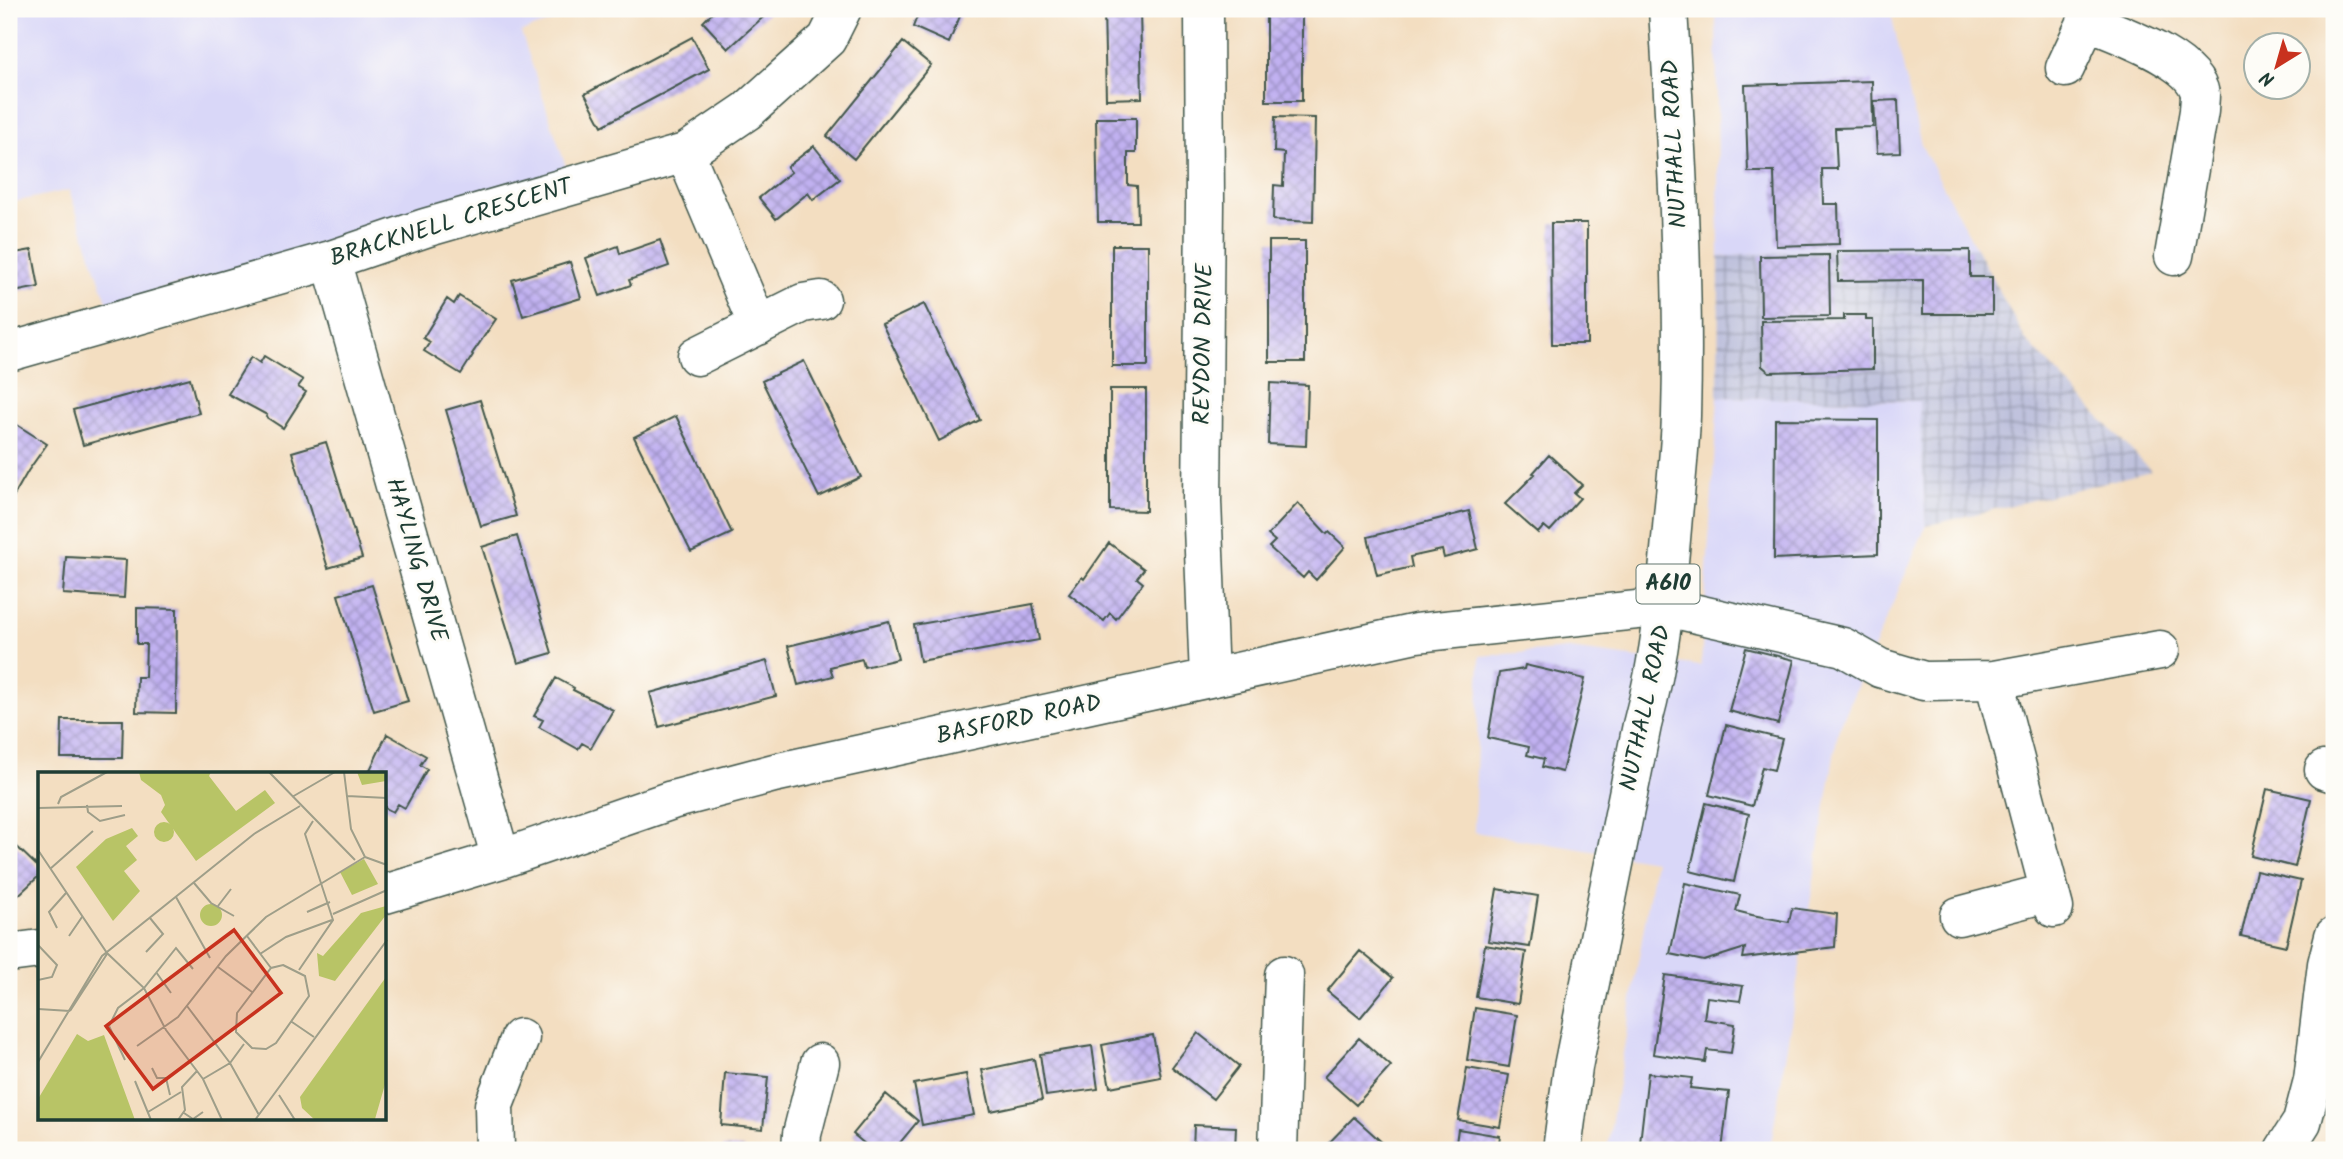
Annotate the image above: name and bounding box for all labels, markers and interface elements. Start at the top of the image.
north arrow [2242,32,2312,102]
street label: NUTHALL ROAD [1651,59,1699,229]
text: N [2254,62,2282,94]
street label: BRACKNELL CRESCENT [325,167,579,278]
street label: REYDON DRIVE [1183,262,1225,425]
street label: HAYLING DRIVE [374,473,458,648]
road number: A610 [1636,564,1700,604]
street label: NUTHALL ROAD [1609,621,1683,795]
street label: BASFORD ROAD [933,683,1105,757]
inset map [38,772,387,1120]

